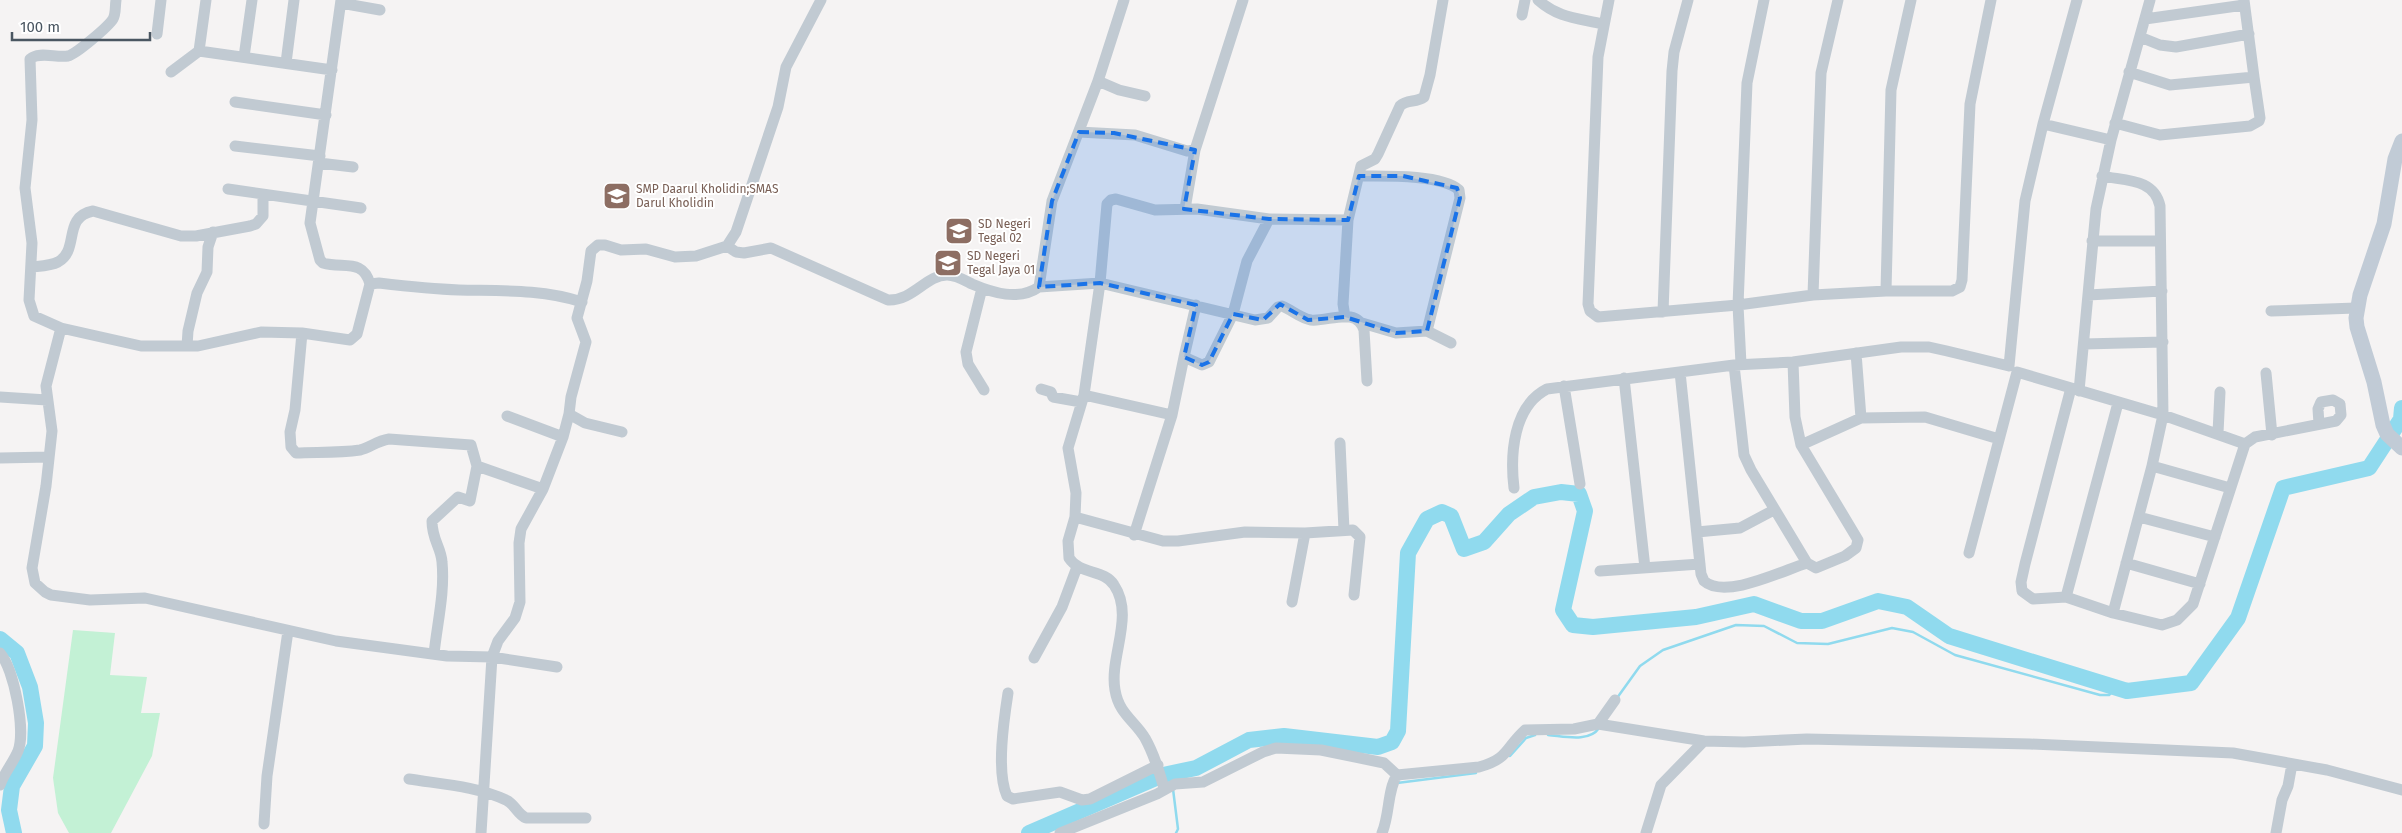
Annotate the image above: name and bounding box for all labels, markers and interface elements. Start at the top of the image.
scale bar [12,10,150,42]
text: 100 m [20,18,60,36]
school or university icon: SMP Daarul Kholidin;SMAS Darul Kholidin [602,181,632,211]
place label: SMP Daarul Kholidin;SMAS Darul Kholidin [636,182,779,210]
school or university icon: SD Negeri Tegal 02 [944,216,974,246]
place label: SD Negeri Tegal 02 [978,217,1031,245]
school or university icon: SD Negeri Tegal Jaya 01 [933,248,963,278]
place label: SD Negeri Tegal Jaya 01 [967,249,1035,277]

